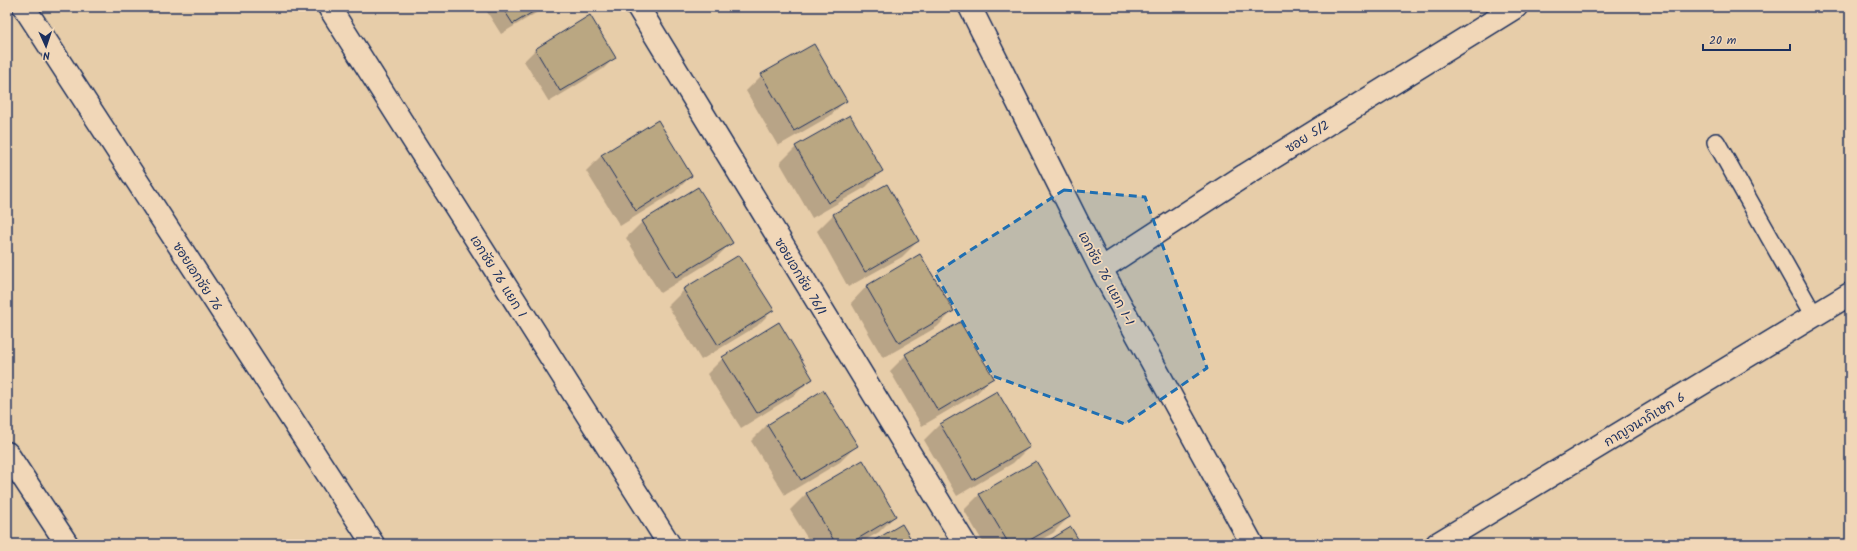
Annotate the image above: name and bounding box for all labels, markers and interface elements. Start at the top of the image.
north arrow [26,26,66,66]
scale bar [1703,26,1790,52]
text: 20 m [1709,31,1737,50]
text: N [42,46,50,64]
street label: ซอย 5/2 [1282,115,1334,159]
street label: เอกชัย 76 แยก 1-1 [1072,228,1139,330]
street label: เอกชัย 76 แยก 1 [464,231,532,322]
street label: ซอยเอกชัย 76/1 [768,234,831,320]
street label: ซอยเอกชัย 76 [167,238,227,316]
street label: กาญจนาภิเษก 6 [1600,388,1690,453]

